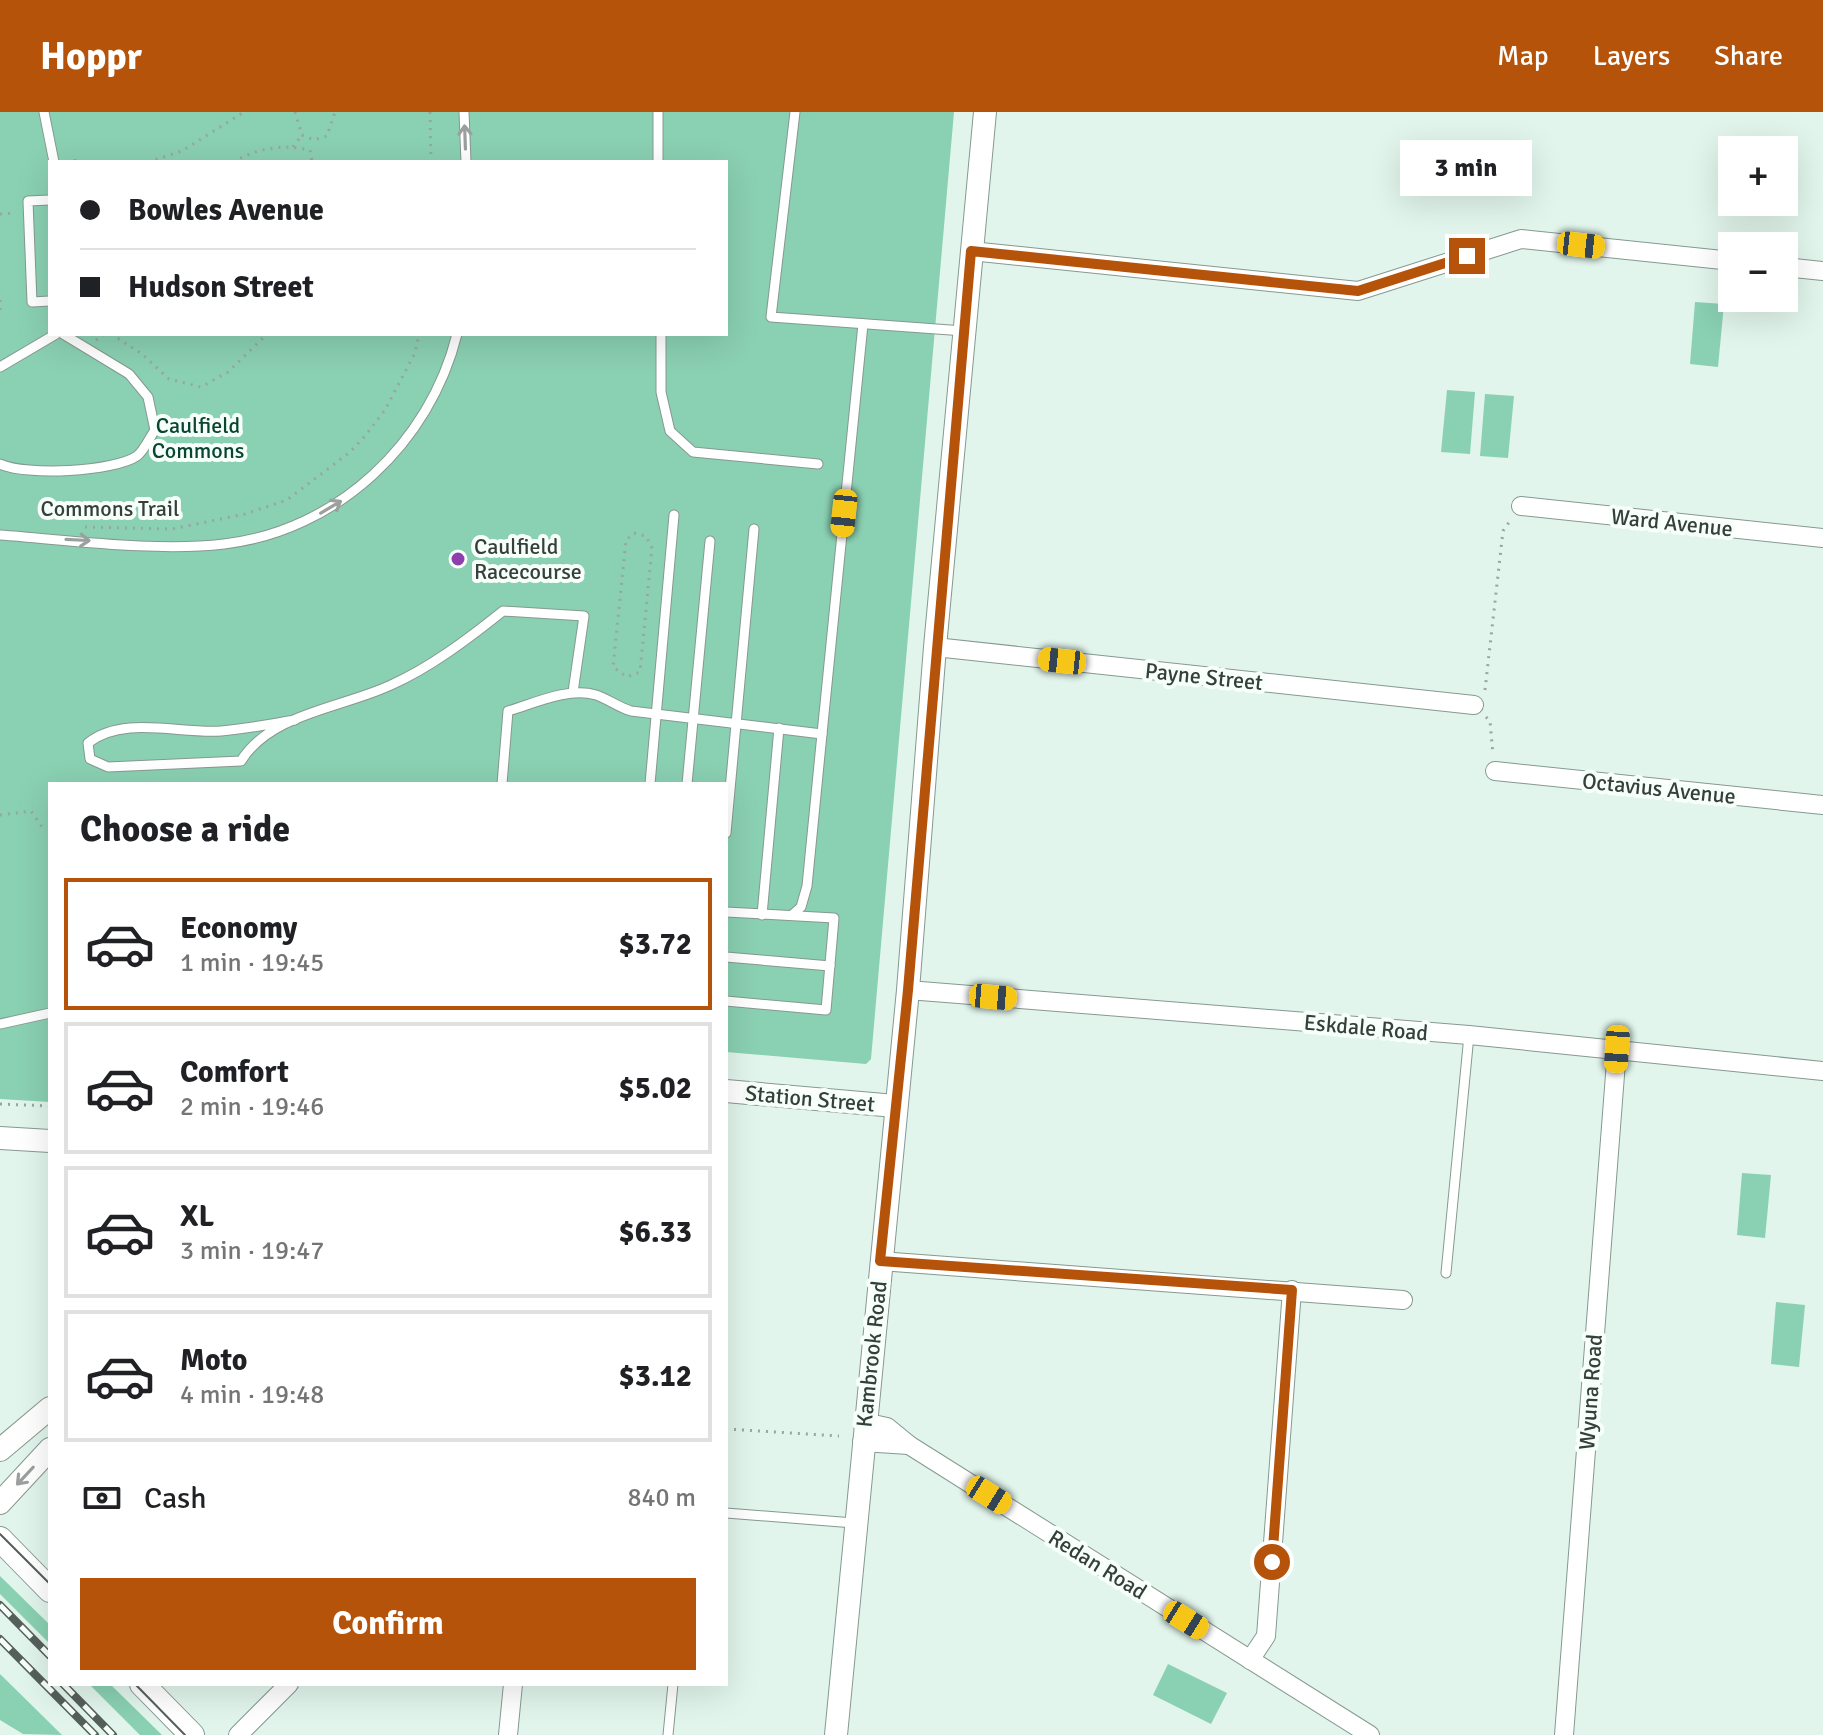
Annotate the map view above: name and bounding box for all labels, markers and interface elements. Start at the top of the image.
text: Hoppr [40,33,142,80]
text: Map [1497,39,1549,73]
text: Layers [1593,39,1670,73]
text: Share [1714,39,1783,73]
one-way arrow [457,124,472,151]
map controls [1718,136,1798,312]
button: + [1718,136,1798,216]
callout: 3 min [1401,140,1533,196]
text: 3 min [1435,152,1497,184]
text: Bowles Avenue [128,192,324,229]
car [1556,231,1606,259]
button: − [1718,232,1798,312]
route end [1449,238,1485,274]
text: Hudson Street [128,269,314,306]
park label: Caulfield Commons [152,412,244,464]
car [830,488,858,538]
street label: Commons Trail [41,495,179,522]
one-way arrow [319,499,342,515]
street label: Ward Avenue [1610,503,1734,542]
one-way arrow [64,533,91,548]
place label: Caulfield Racecourse [474,533,582,585]
marker: Caulfield Racecourse [449,550,467,568]
car [1037,647,1087,675]
street label: Payne Street [1144,657,1264,696]
street label: Octavius Avenue [1581,767,1737,810]
text: Choose a ride [80,807,290,852]
icon: car [84,908,156,980]
text: Economy [180,910,297,947]
text: $3.72 [619,926,692,963]
text: 1 min · 19:45 [180,947,324,979]
car [968,983,1018,1011]
street label: Eskdale Road [1303,1009,1429,1046]
car [1603,1024,1631,1074]
icon: car [84,1052,156,1124]
text: Comfort [180,1054,289,1091]
text: $5.02 [619,1070,692,1107]
street label: Station Street [744,1079,876,1118]
text: 2 min · 19:46 [180,1091,324,1123]
icon: car [84,1196,156,1268]
text: XL [180,1198,214,1235]
text: $6.33 [619,1214,692,1251]
text: 3 min · 19:47 [180,1235,324,1267]
street label: Kambrook Road [850,1280,893,1429]
street label: Wyuna Road [1573,1333,1608,1451]
icon: car [84,1340,156,1412]
text: Moto [180,1342,247,1379]
text: $3.12 [619,1358,692,1395]
text: 4 min · 19:48 [180,1379,324,1411]
one-way arrow [16,1465,35,1486]
car [962,1472,1016,1518]
icon: cash [80,1476,124,1520]
text: Cash [144,1480,207,1517]
text: 840 m [627,1482,696,1514]
street label: Redan Road [1044,1524,1152,1605]
route start [1254,1544,1290,1580]
button: Confirm [80,1578,696,1670]
car [1159,1597,1213,1643]

